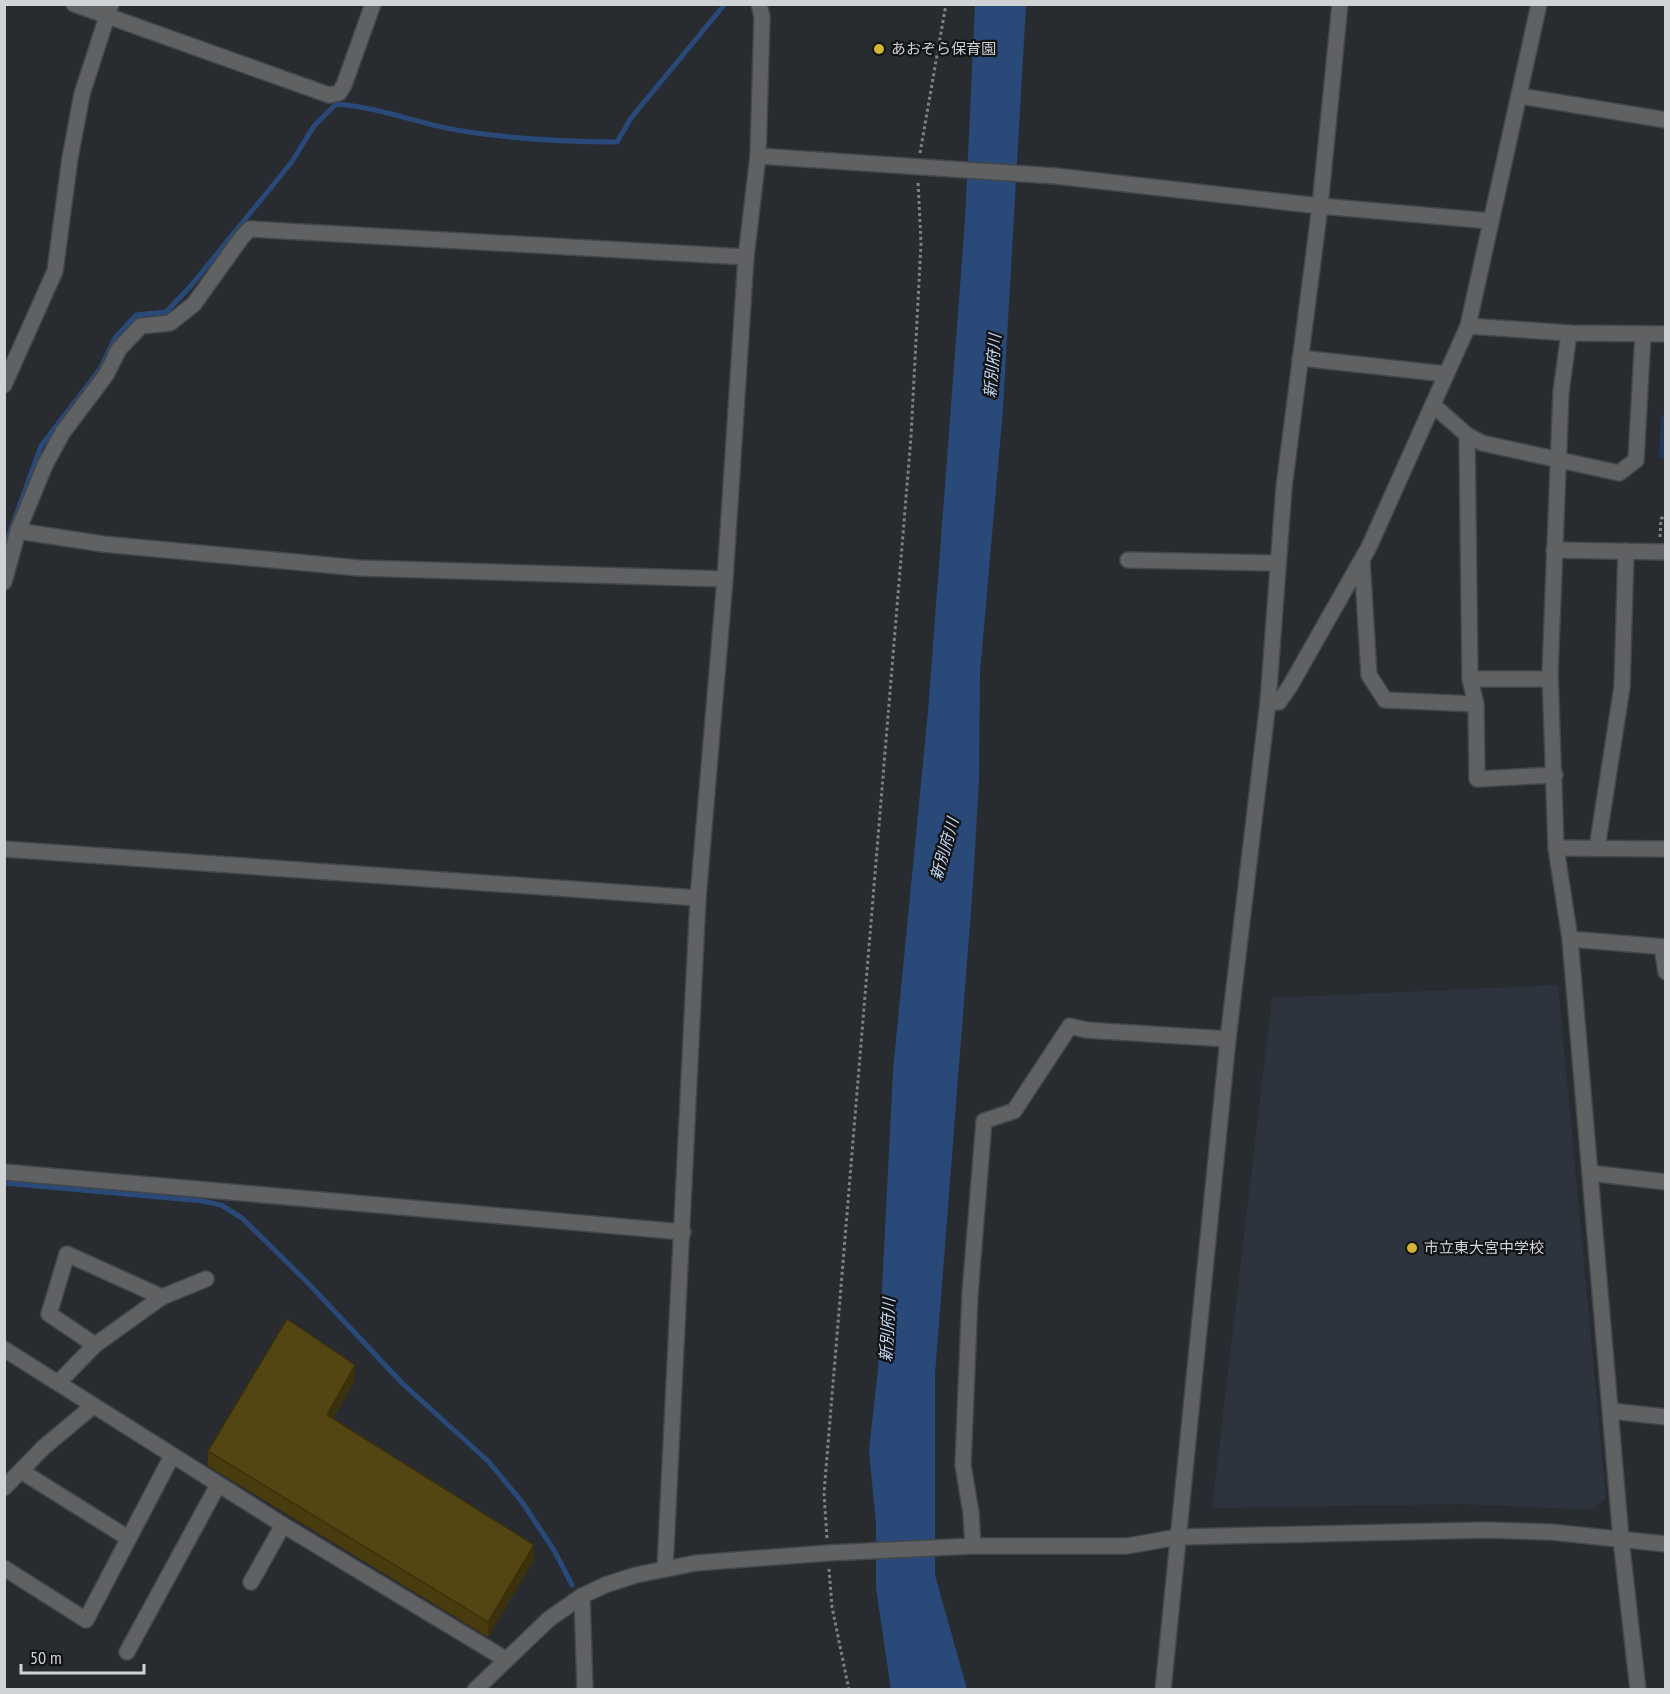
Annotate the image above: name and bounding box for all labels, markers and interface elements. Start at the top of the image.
place label: あおぞら保育園 [891,39,996,58]
marker: あおぞら保育園 [872,42,886,56]
water label: 新別府川 [979,331,1005,399]
water label: 新別府川 [926,814,963,883]
place label: 市立東大宮中学校 [1424,1238,1544,1257]
marker: 市立東大宮中学校 [1405,1241,1419,1255]
water label: 新別府川 [875,1296,899,1362]
scale bar [21,1637,144,1675]
text: 50 m [30,1646,62,1669]

